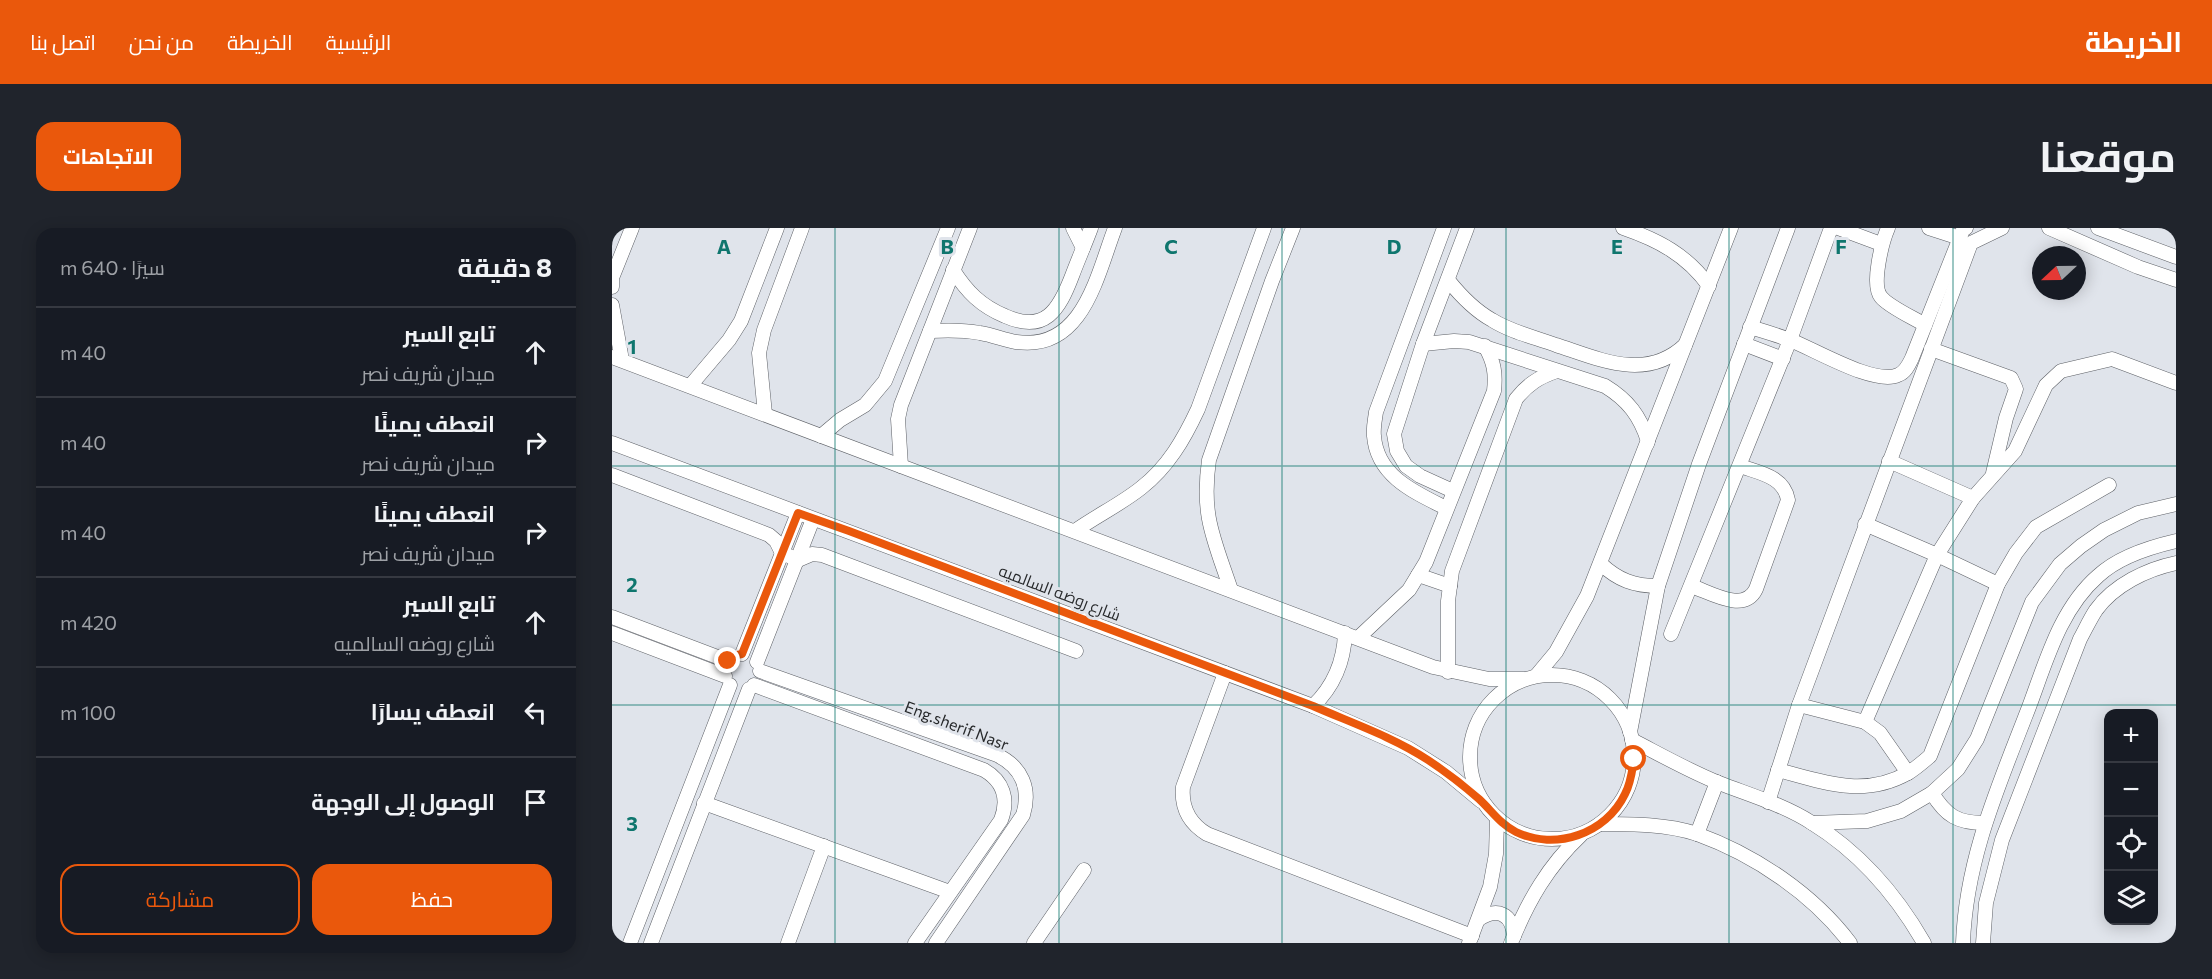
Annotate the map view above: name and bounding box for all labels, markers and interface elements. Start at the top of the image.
text: الخريطة [2085,24,2182,58]
text: اتصل بنا [30,29,96,54]
text: من نحن [129,29,194,54]
text: الخريطة [227,29,293,54]
text: الرئيسية [326,29,391,54]
button: الاتجاهات [36,122,181,191]
text: موقعنا [2039,129,2176,181]
text: A [717,234,731,258]
text: B [940,234,954,258]
text: C [1164,234,1178,258]
text: D [1387,234,1401,258]
text: E [1611,234,1623,258]
text: F [1835,234,1847,258]
north arrow [2032,246,2086,300]
text: 8 دقيقة [457,251,552,282]
text: سيرًا · 640 m [60,255,165,279]
text: تابع السير [403,320,495,347]
text: 1 [627,334,637,358]
icon: ahead [519,336,552,369]
text: 40 m [60,340,106,364]
text: ميدان شريف نصر [361,361,495,385]
text: انعطف يمينًا [374,410,495,437]
icon: right [519,426,552,459]
text: 40 m [60,430,106,454]
text: ميدان شريف نصر [361,451,495,475]
text: انعطف يمينًا [374,500,495,527]
icon: right [519,516,552,549]
text: 40 m [60,520,106,544]
text: ميدان شريف نصر [361,541,495,565]
street label: شارع روضه السالميه [995,560,1124,627]
text: 2 [626,572,638,596]
text: تابع السير [403,590,495,617]
icon: ahead [519,606,552,639]
text: 420 m [60,610,117,634]
text: شارع روضه السالميه [334,631,495,655]
route end [714,647,740,673]
icon: left [519,696,552,729]
street label: Eng.sherif Nasr [902,696,1012,754]
text: انعطف يسارًا [371,698,495,725]
text: 100 m [60,700,116,724]
map controls [2104,709,2158,925]
button: + [2104,709,2158,763]
route start [1620,745,1646,771]
button: − [2104,763,2158,817]
icon: arrive [519,786,552,819]
text: الوصول إلى الوجهة [311,788,495,815]
text: 3 [626,811,638,835]
button: locate [2104,817,2158,871]
button: مشاركة [60,864,300,935]
button: حفظ [312,864,552,935]
button: layers [2104,871,2158,925]

